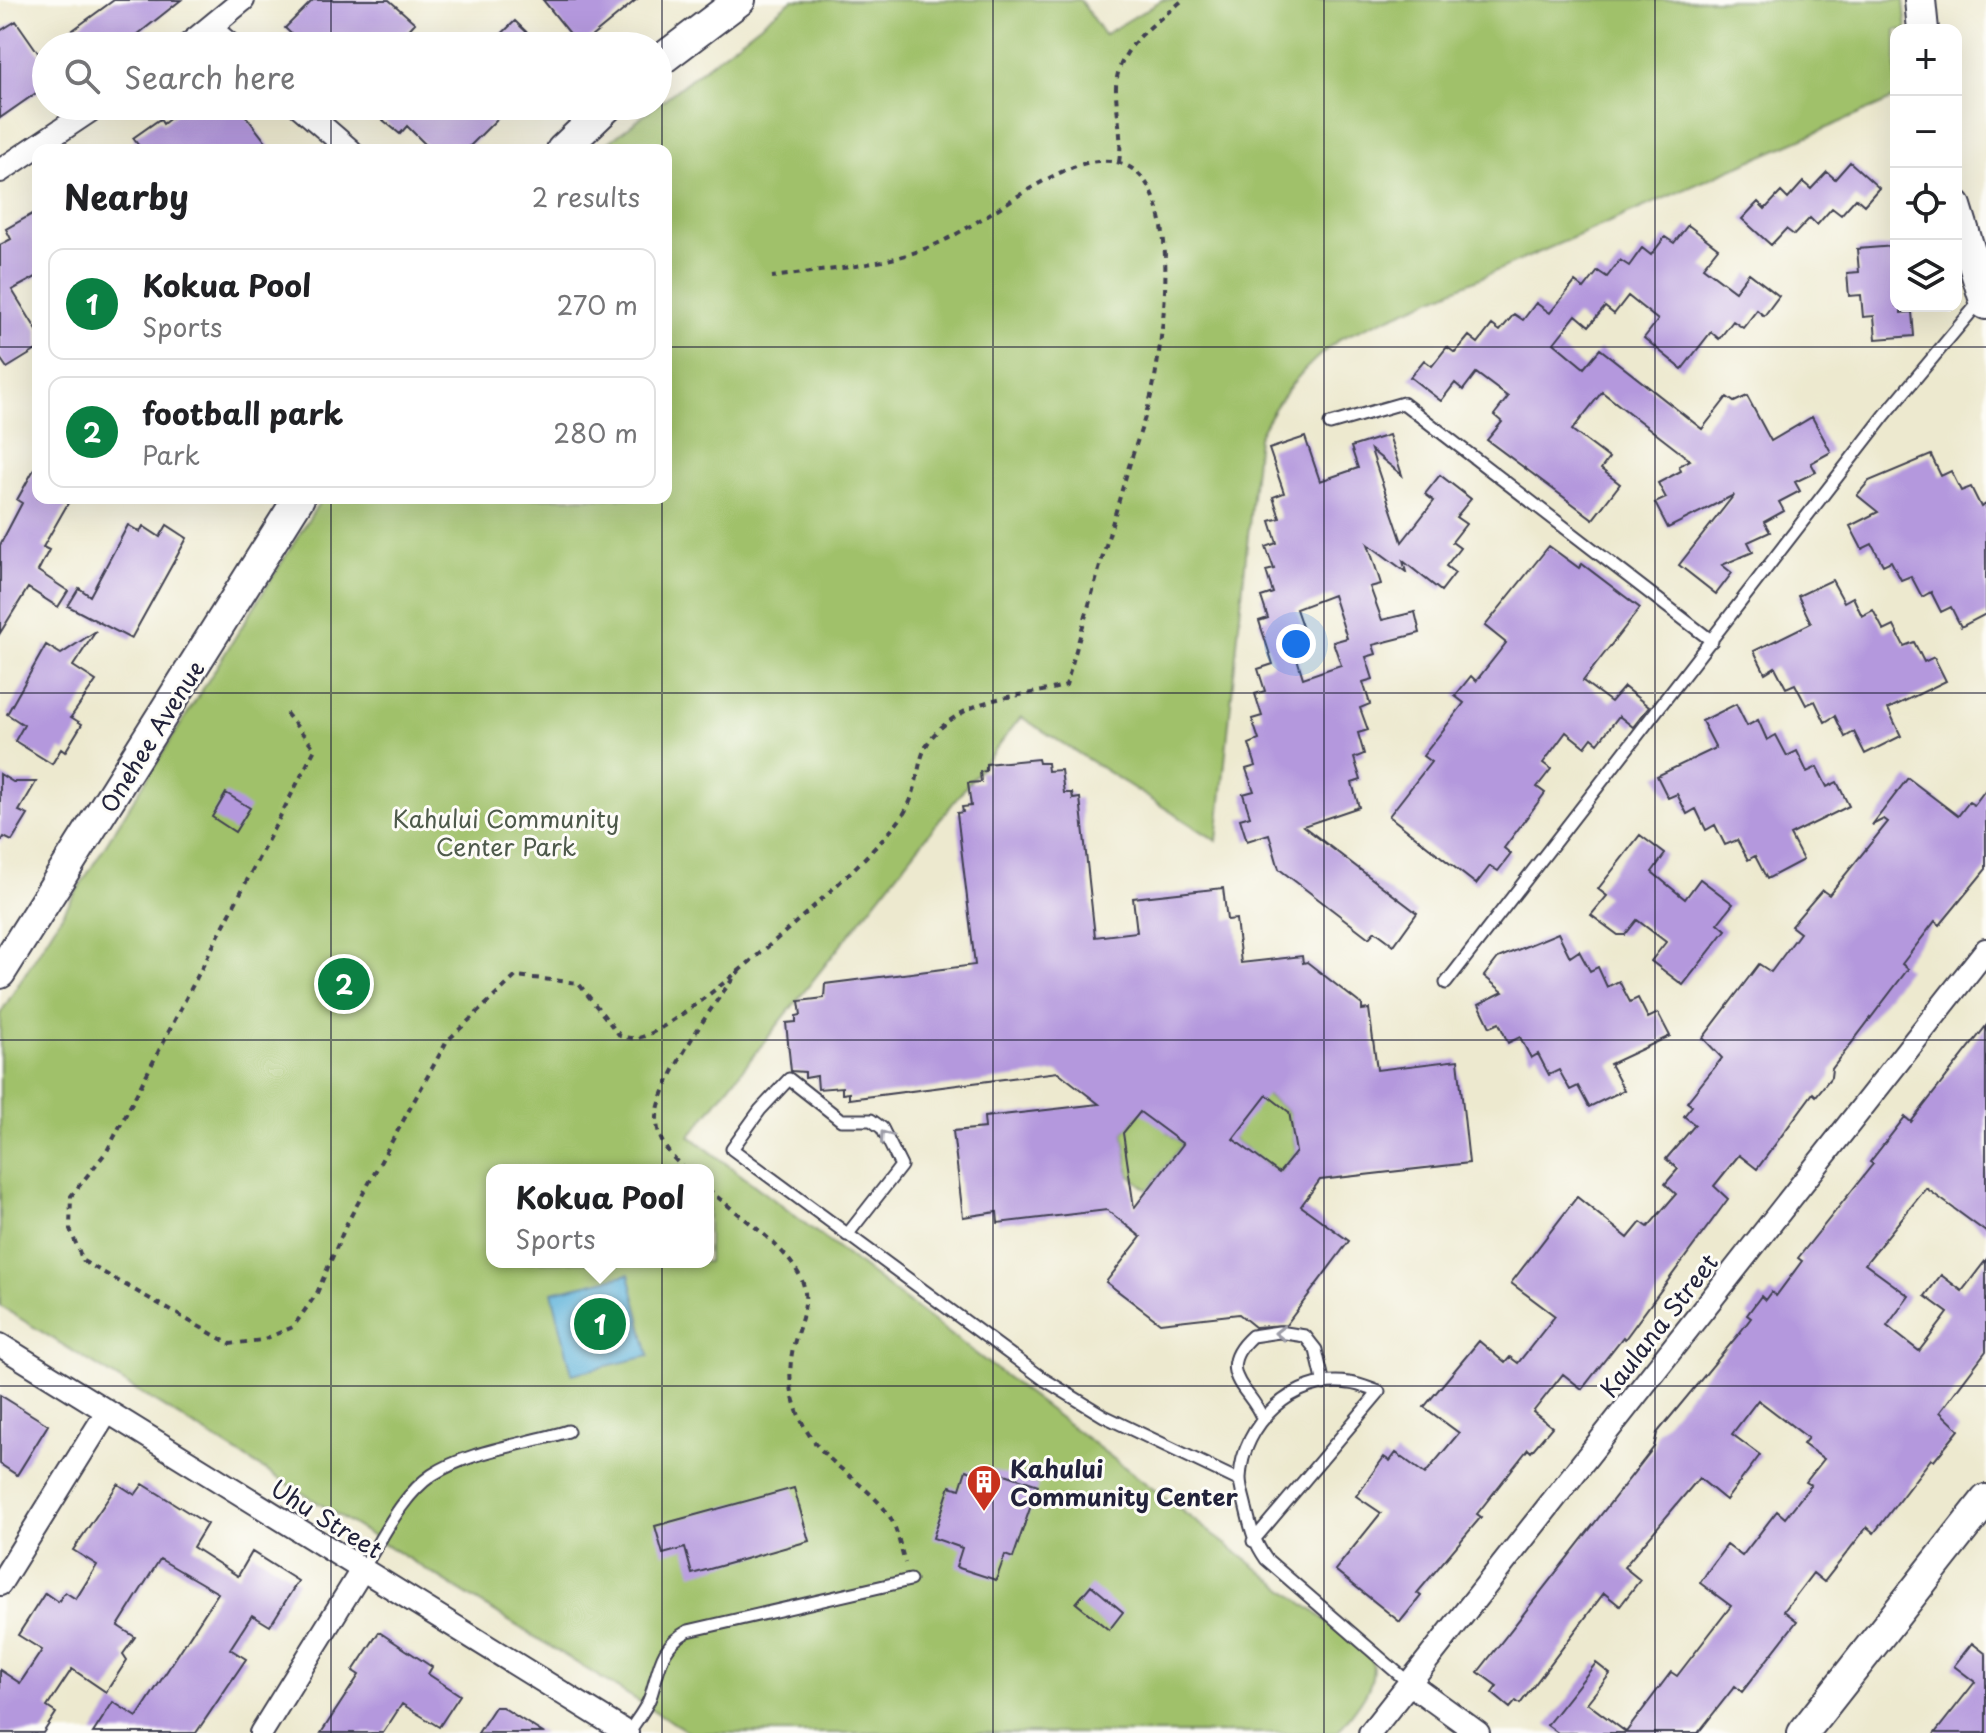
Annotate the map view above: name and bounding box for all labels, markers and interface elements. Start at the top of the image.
map controls [1890,24,1962,312]
button: + [1890,24,1962,96]
search box [32,32,672,120]
icon: search [60,54,104,98]
text: Search here [124,54,296,99]
button: − [1890,96,1962,168]
button: locate [1890,168,1962,240]
text: Nearby [64,170,189,222]
text: 2 results [532,177,640,216]
button: layers [1890,240,1962,312]
text: Kokua Pool [142,262,311,307]
text: 1 [86,285,98,324]
text: 270 m [557,285,638,324]
text: Sports [142,307,222,346]
text: football park [142,390,343,435]
text: 2 [83,413,101,452]
text: 280 m [553,413,638,452]
text: Park [142,435,200,474]
your location [1276,624,1316,664]
street label: Onehee Avenue [90,653,212,819]
park label: Kahului Community Center Park [392,800,620,864]
pin: 2 [318,954,370,1014]
one-way arrow [880,1130,895,1145]
popup [486,1164,714,1268]
text: Kokua Pool [515,1174,685,1219]
text: Sports [515,1219,596,1258]
street label: Kaulana Street [1590,1245,1726,1405]
pin: 1 [574,1294,626,1354]
one-way arrow [1273,1324,1286,1342]
place label: Kahului Community Center [1010,1450,1239,1514]
building icon: Kahului Community Center [965,1463,1003,1513]
street label: Uhu Street [264,1469,390,1567]

